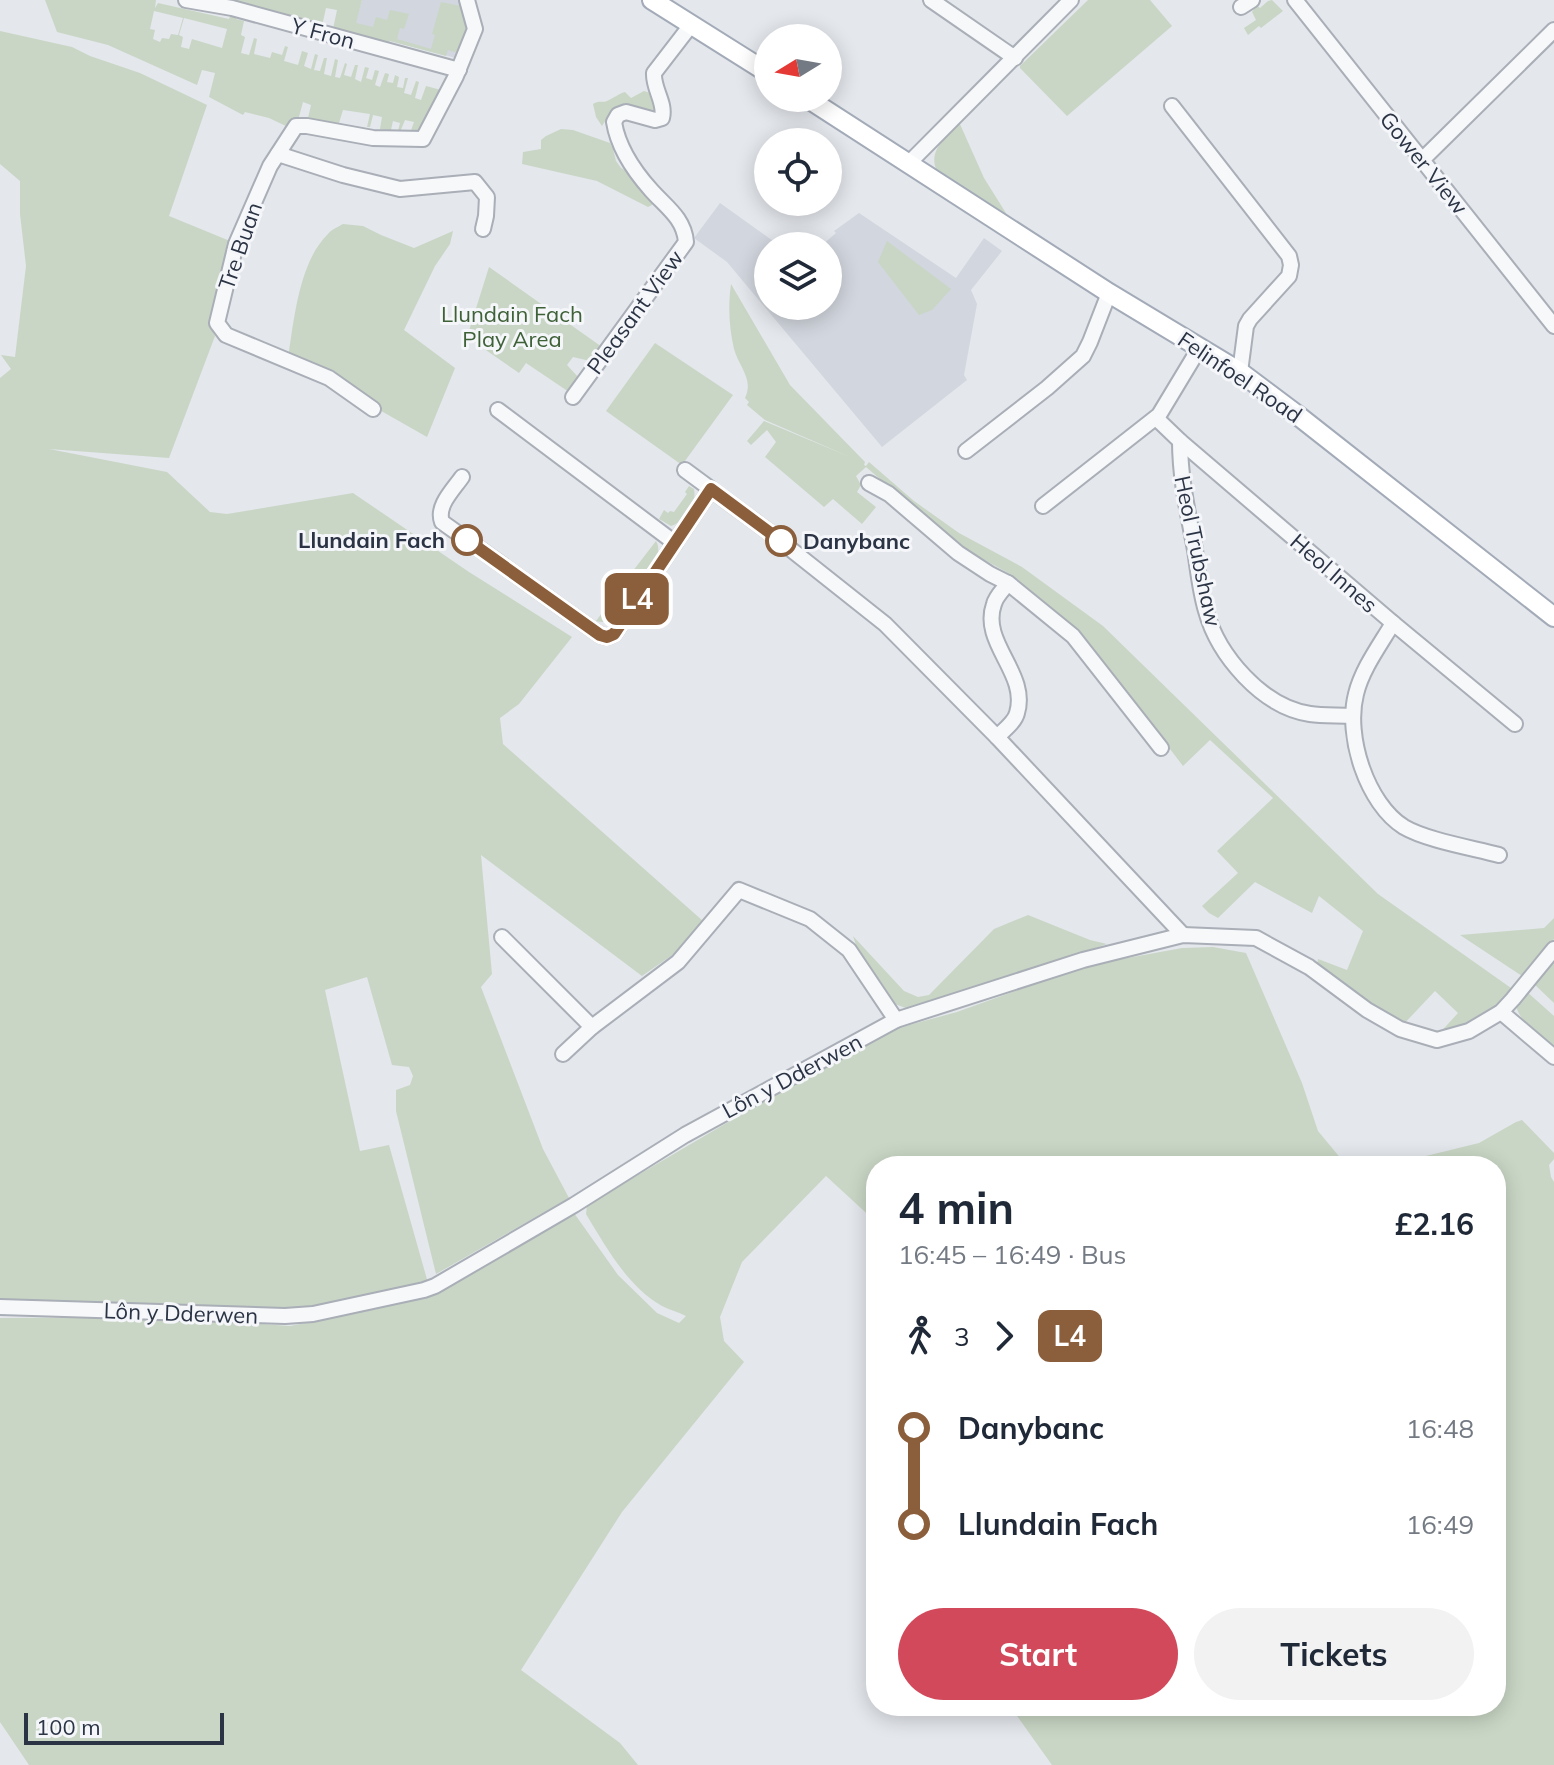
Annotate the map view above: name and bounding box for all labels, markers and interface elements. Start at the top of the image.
street label: Y Fron [287,11,358,55]
north arrow [754,24,842,112]
map controls [754,24,842,320]
street label: Gower View [1374,106,1474,220]
button: locate [754,128,842,216]
street label: Tre Buan [212,198,268,294]
button: layers [754,232,842,320]
street label: Pleasant View [581,244,689,380]
park label: Llundain Fach Play Area [441,300,583,353]
street label: Felinfoel Road [1173,325,1307,429]
street label: Heol Trubshaw [1168,473,1228,629]
marker: Llundain Fach [452,525,482,555]
place label: Llundain Fach [298,526,445,554]
marker: Danybanc [766,526,796,556]
place label: Danybanc [803,527,910,555]
street label: Heol Innes [1285,527,1383,619]
line badge: L4 [601,573,673,625]
text: L4 [621,581,653,616]
street label: Lôn y Dderwen [717,1027,867,1125]
text: 4 min [898,1180,1014,1235]
text: £2.16 [1395,1205,1474,1243]
text: 16:45 – 16:49 · Bus [898,1238,1127,1271]
street label: Lôn y Dderwen [103,1296,259,1330]
icon: walk [898,1314,942,1358]
icon: forward [982,1314,1026,1358]
text: L4 [1054,1318,1086,1353]
text: 3 [954,1320,970,1353]
text: Danybanc [958,1409,1104,1447]
text: 16:48 [1406,1412,1474,1445]
text: Llundain Fach [958,1505,1158,1543]
text: 16:49 [1406,1508,1474,1541]
button: Start [898,1608,1178,1700]
button: Tickets [1194,1608,1474,1700]
scale bar [24,1709,224,1745]
text: 100 m [36,1713,101,1741]

